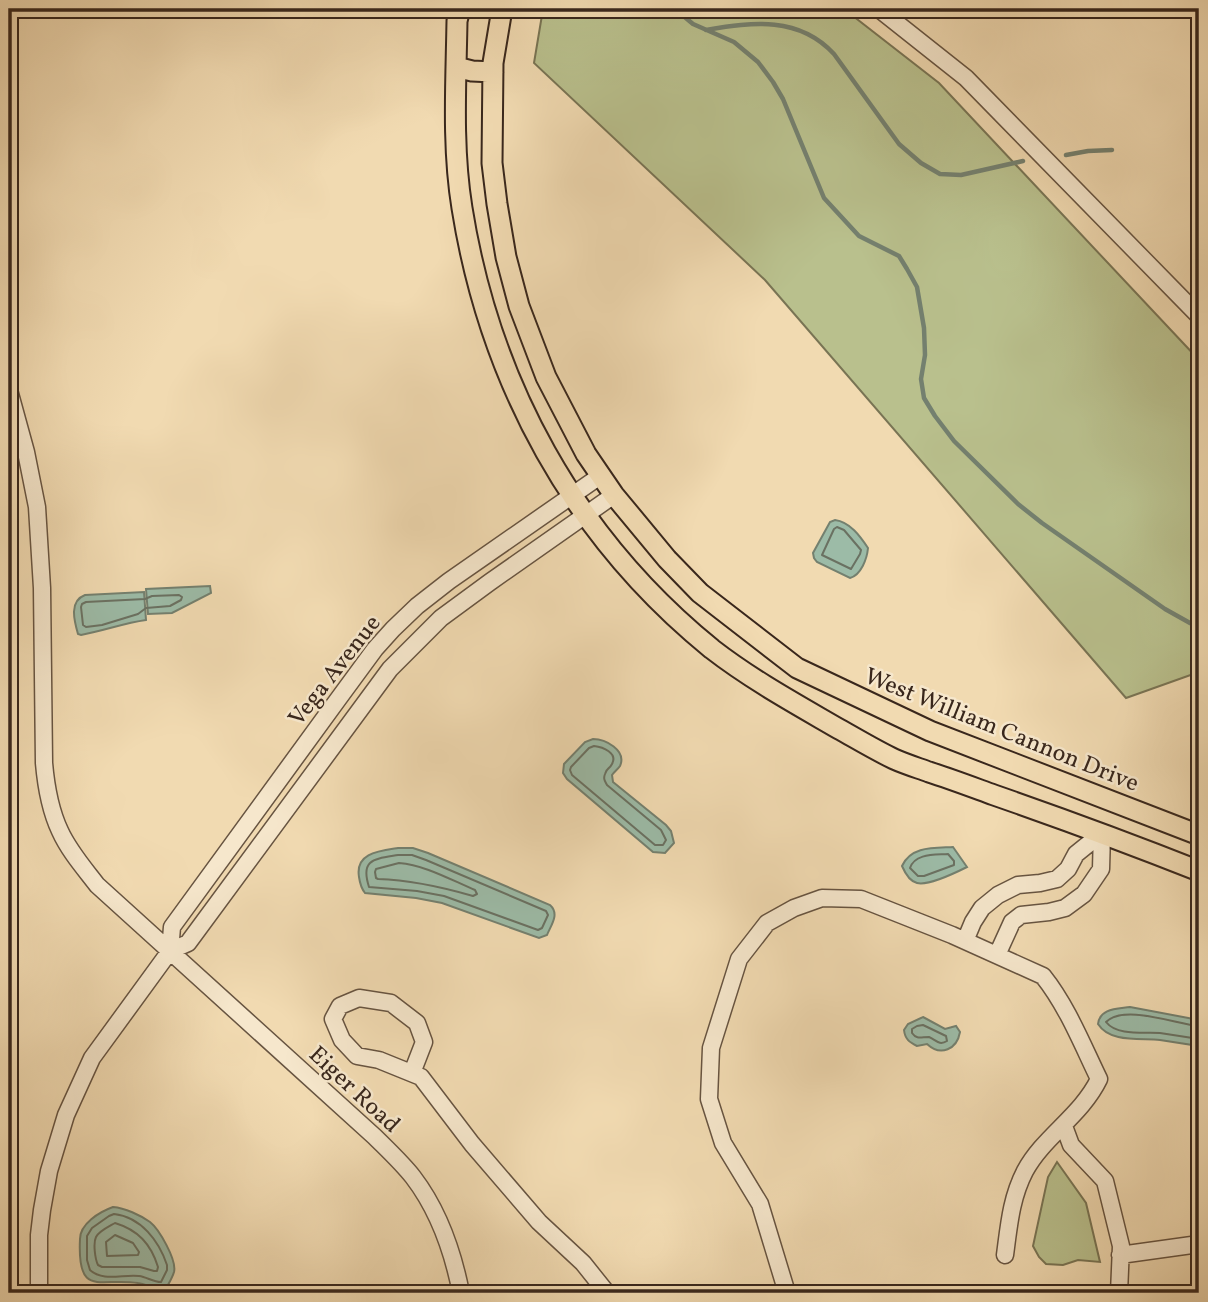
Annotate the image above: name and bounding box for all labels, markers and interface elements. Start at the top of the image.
street label: Vega Avenue [281,608,390,734]
street label: West William Cannon Drive [859,660,1144,802]
street label: Eiger Road [300,1039,407,1142]

